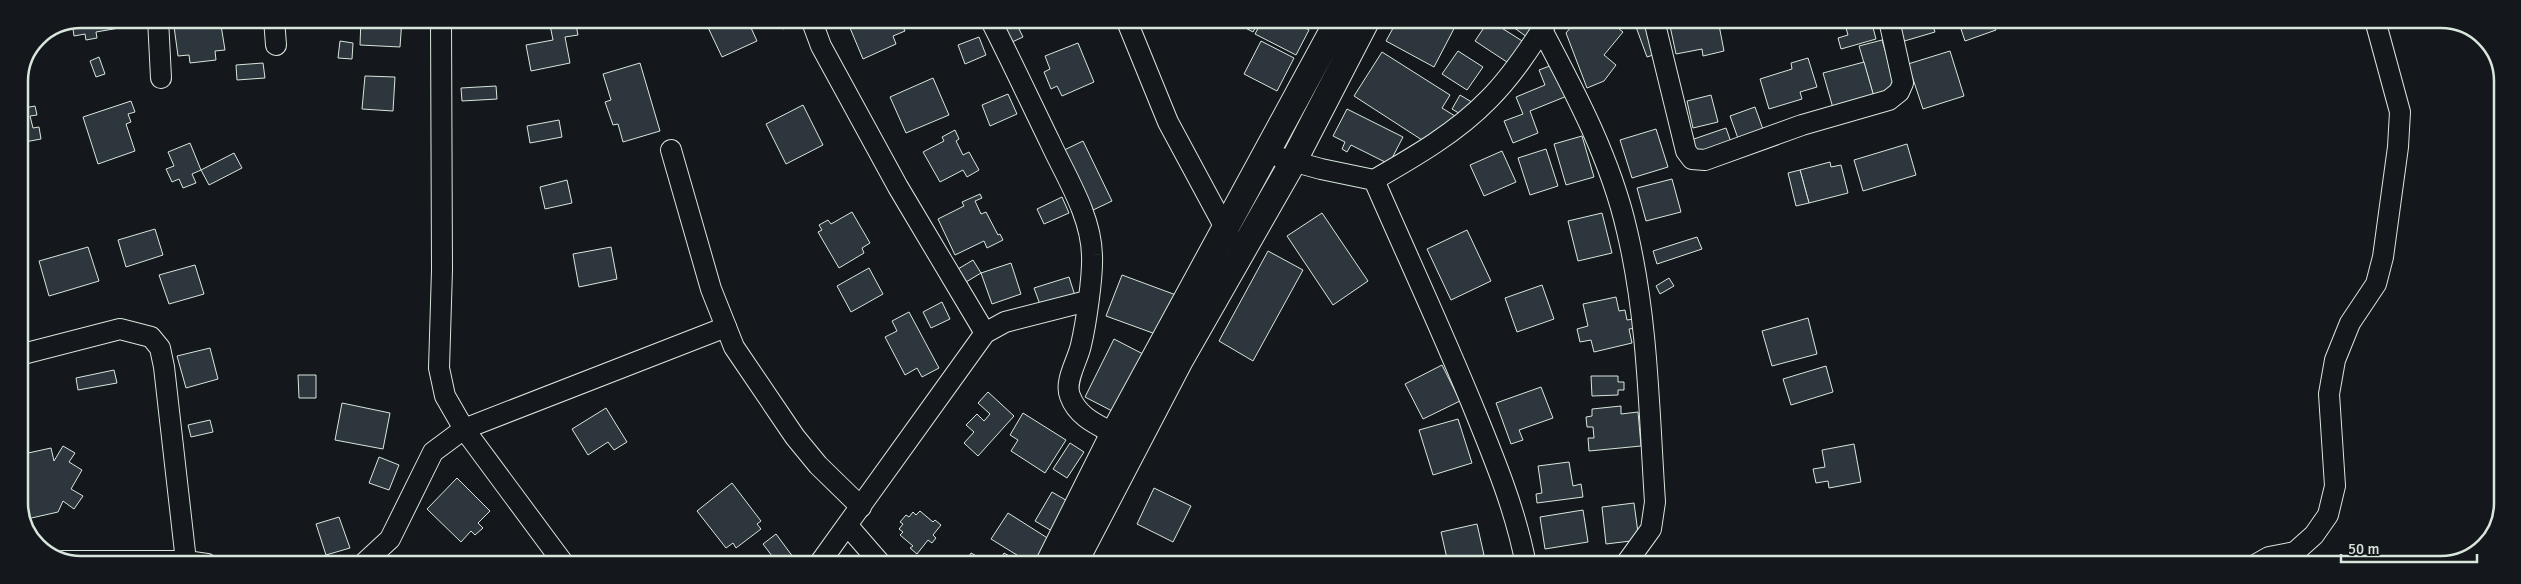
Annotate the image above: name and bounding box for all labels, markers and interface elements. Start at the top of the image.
scale bar [2341,532,2477,564]
text: 50 m [2348,540,2379,558]

